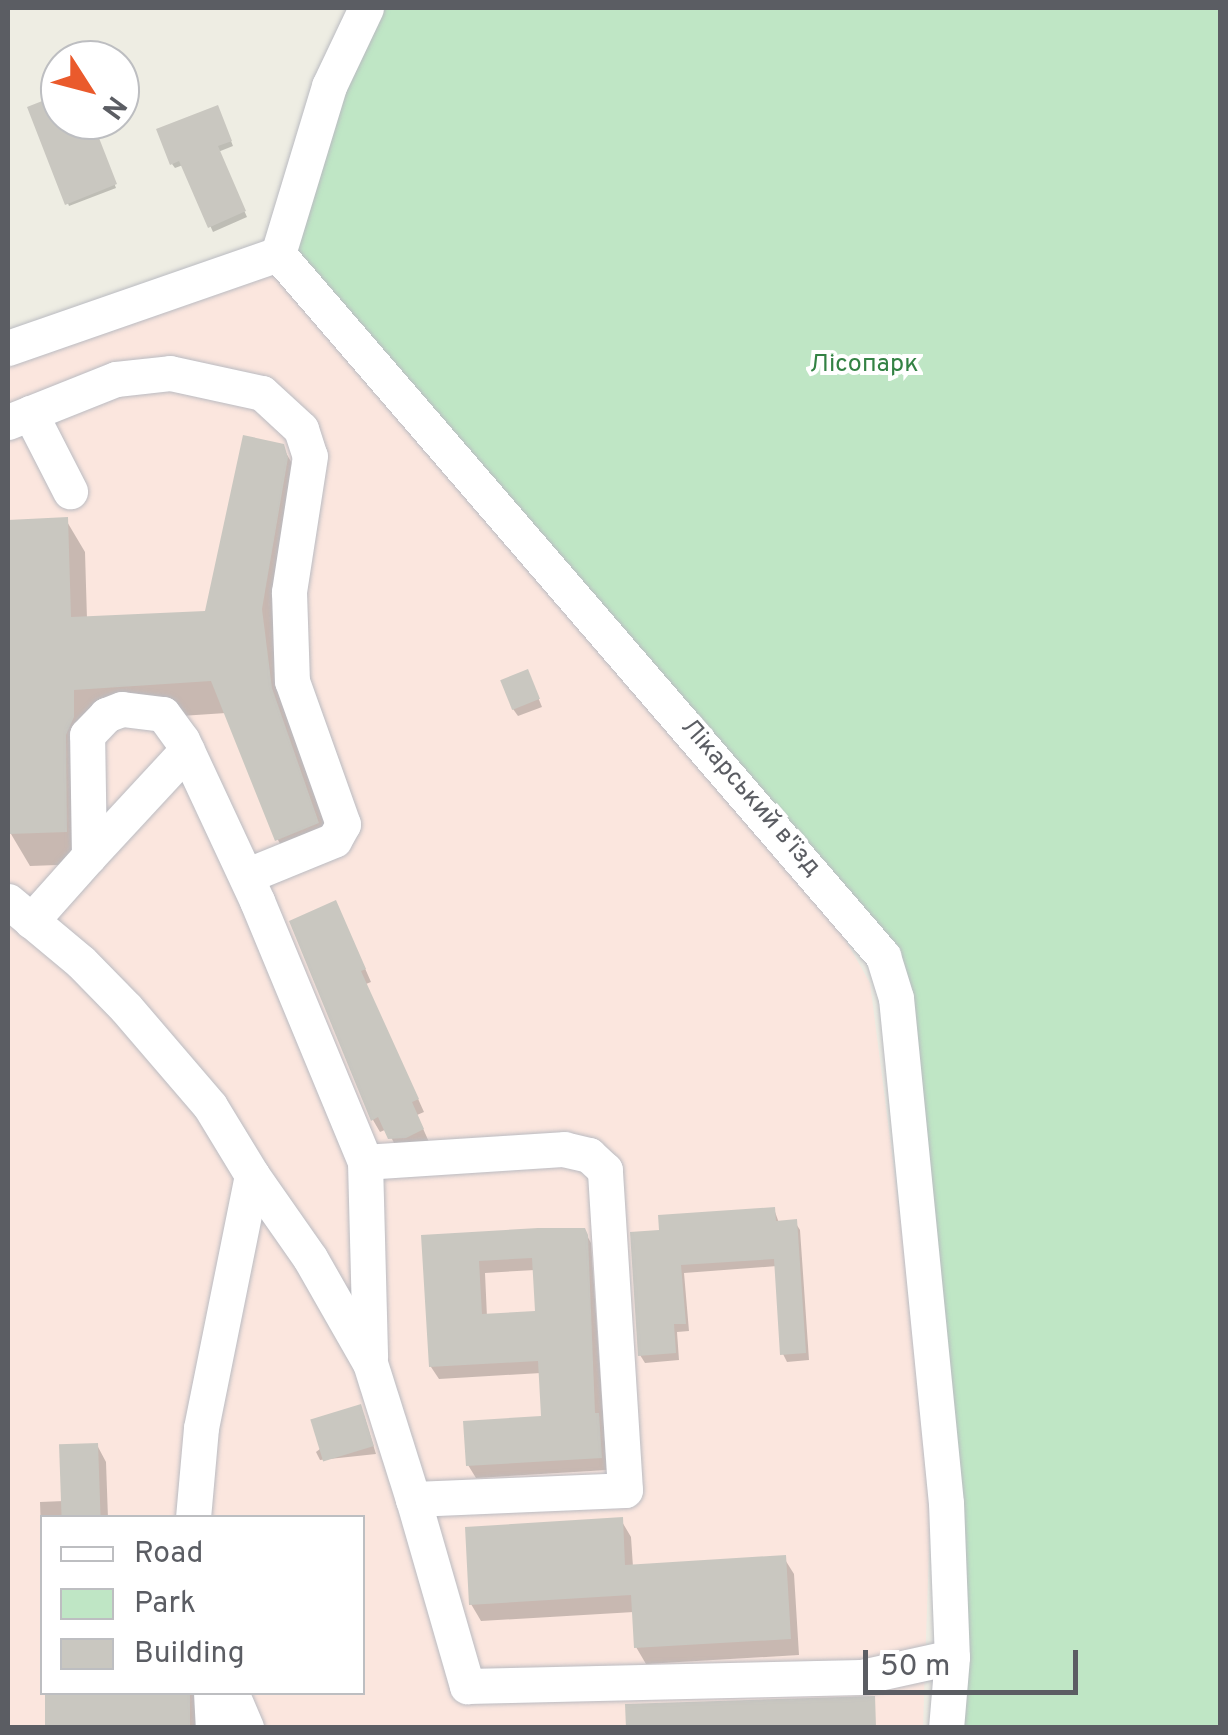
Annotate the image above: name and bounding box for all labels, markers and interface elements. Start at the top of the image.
north arrow [40,40,140,140]
text: N [92,88,133,125]
park label: Лісопарк [810,350,918,380]
street label: Лікарський в'їзд [673,713,827,883]
legend [40,1515,365,1695]
text: Road [134,1536,203,1573]
text: Park [134,1586,196,1623]
scale bar [868,1630,1083,1692]
text: Building [134,1636,245,1673]
text: 50 m [880,1649,950,1686]

